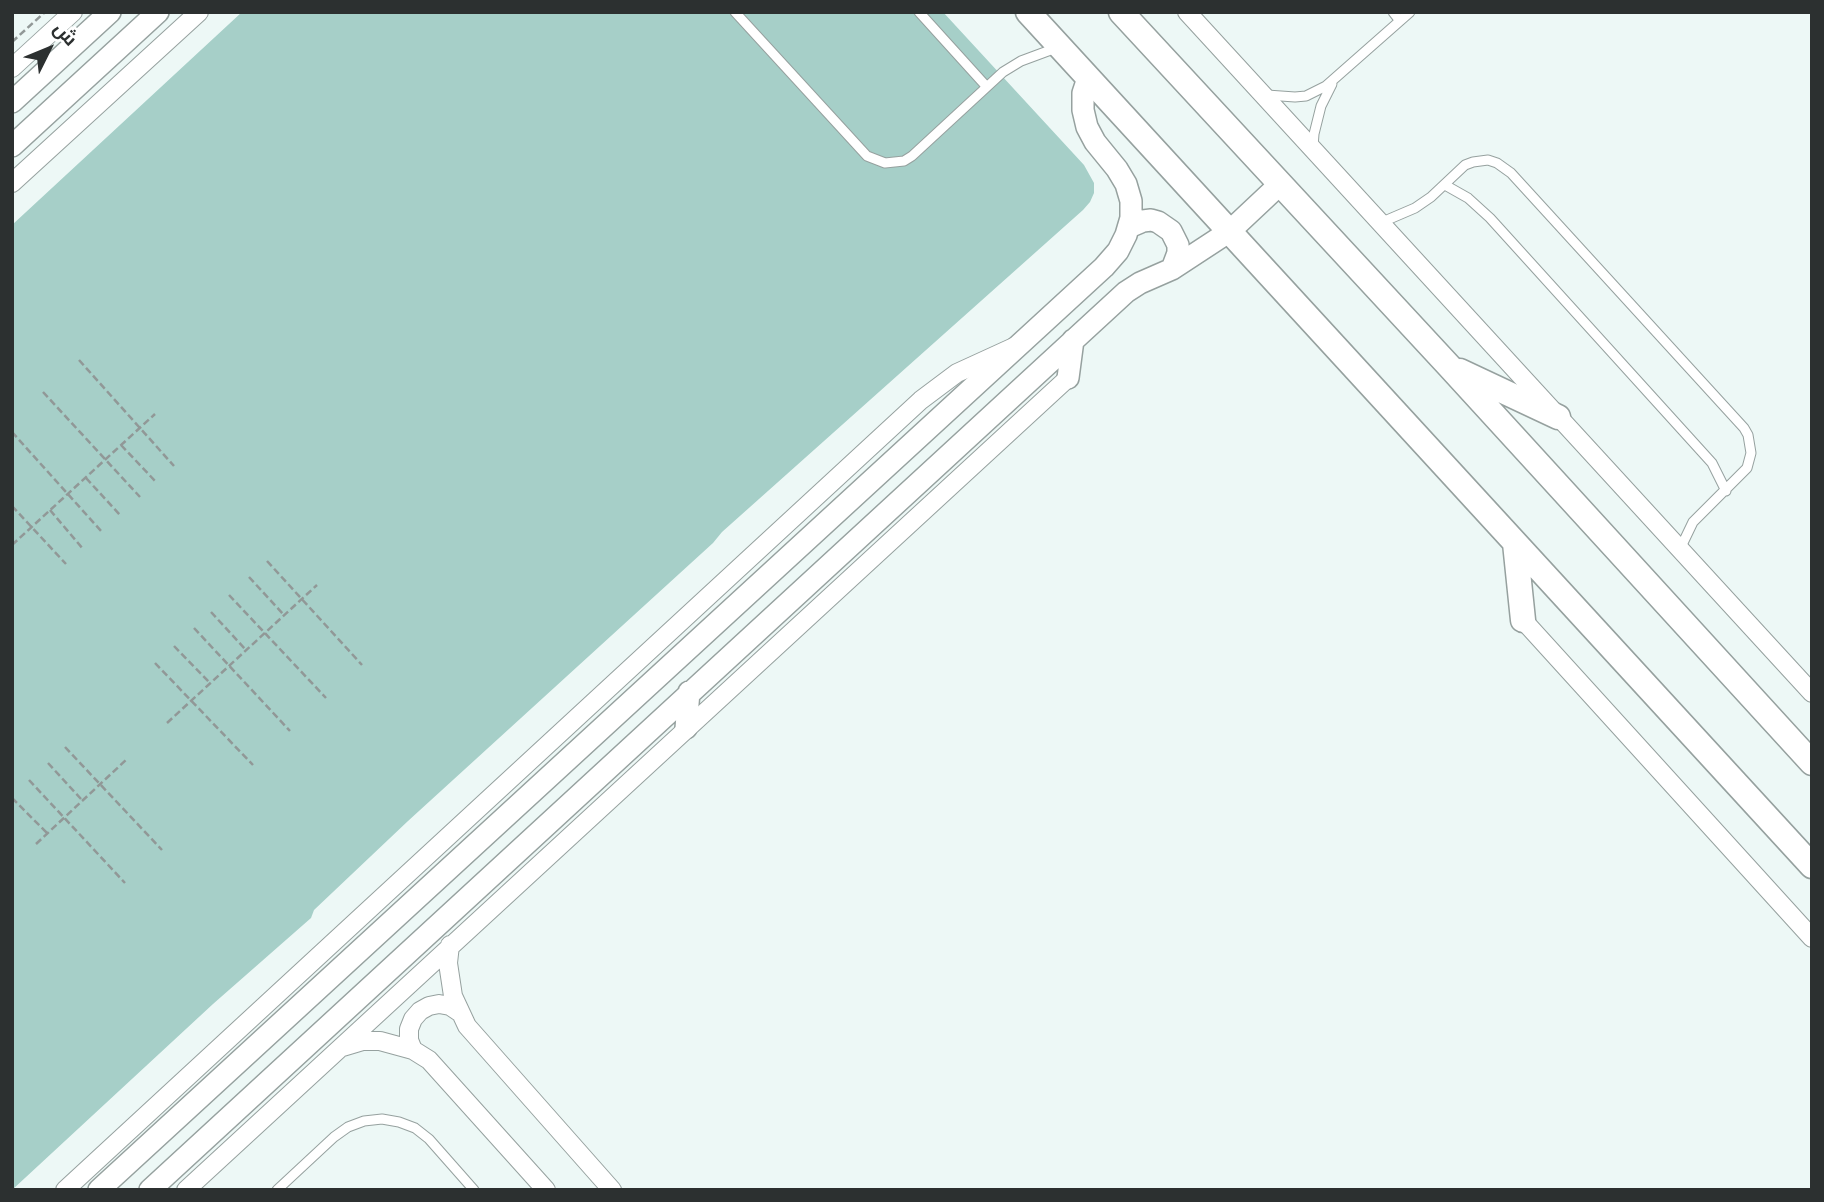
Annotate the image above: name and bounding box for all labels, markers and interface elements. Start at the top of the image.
north arrow [14,14,84,84]
text: ش [47,16,83,52]

